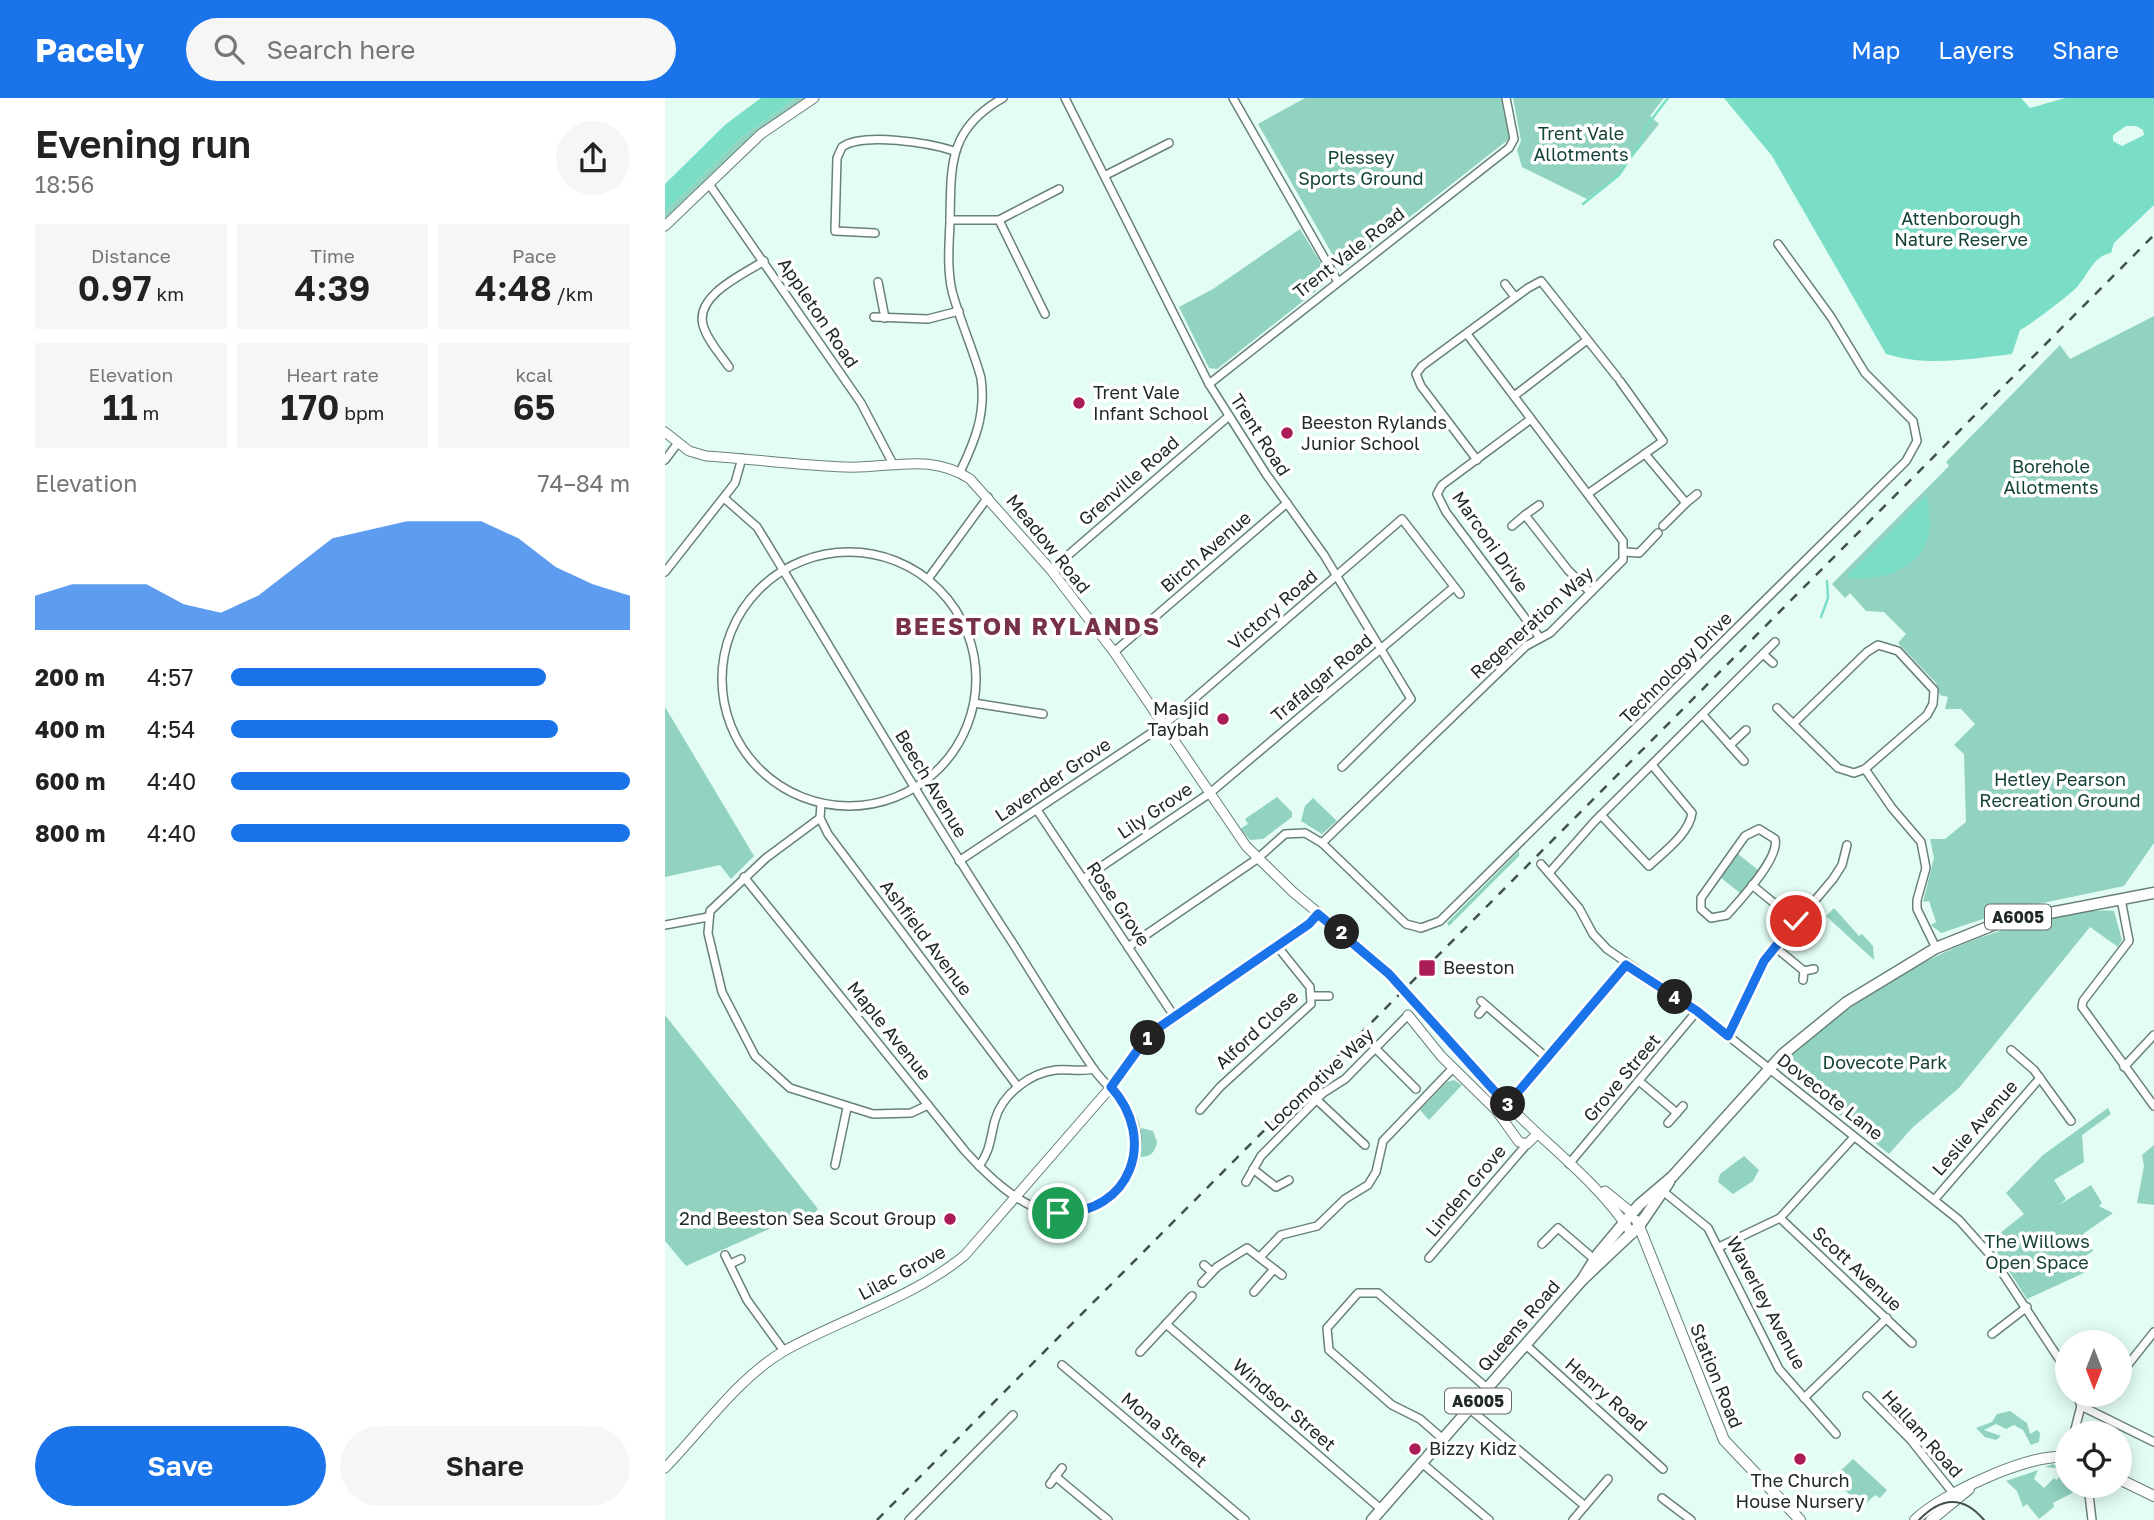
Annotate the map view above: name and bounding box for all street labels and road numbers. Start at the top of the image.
street label: Trent Vale Road [1288,202,1408,302]
street label: Appleton Road [774,253,864,372]
street label: Trent Road [1226,389,1296,480]
street label: Grenville Road [1074,431,1183,530]
street label: Marconi Drive [1448,487,1534,596]
street label: Meadow Road [1002,489,1095,597]
street label: Birch Avenue [1156,506,1255,597]
street label: Regeneration Way [1466,561,1597,683]
street label: Victory Road [1223,565,1321,654]
street label: Technology Drive [1615,607,1736,728]
street label: Trafalgar Road [1266,629,1376,726]
street label: Beech Avenue [891,726,973,841]
street label: Lavender Grove [990,732,1114,826]
street label: Lily Grove [1113,777,1196,843]
street label: Rose Grove [1082,857,1155,950]
street label: Ashfield Avenue [876,875,977,1000]
road number: A6005 [1985,904,2051,930]
street label: Maple Avenue [843,977,936,1084]
street label: Alford Close [1210,985,1302,1073]
street label: Locomotive Way [1259,1023,1378,1136]
street label: Grove Street [1578,1029,1664,1126]
street label: Dovecote Lane [1773,1048,1888,1144]
street label: Leslie Avenue [1927,1075,2022,1180]
street label: Linden Grove [1420,1140,1510,1241]
street label: Scott Avenue [1808,1221,1907,1315]
street label: Waverley Avenue [1723,1232,1811,1373]
street label: Lilac Grove [854,1240,949,1304]
street label: Queens Road [1472,1275,1564,1376]
street label: Station Road [1686,1320,1748,1431]
street label: Windsor Street [1229,1353,1341,1455]
street label: Henry Road [1561,1353,1652,1436]
street label: Hallam Road [1878,1385,1968,1482]
street label: Mona Street [1117,1387,1212,1472]
road number: A6005 [1445,1388,1511,1414]

